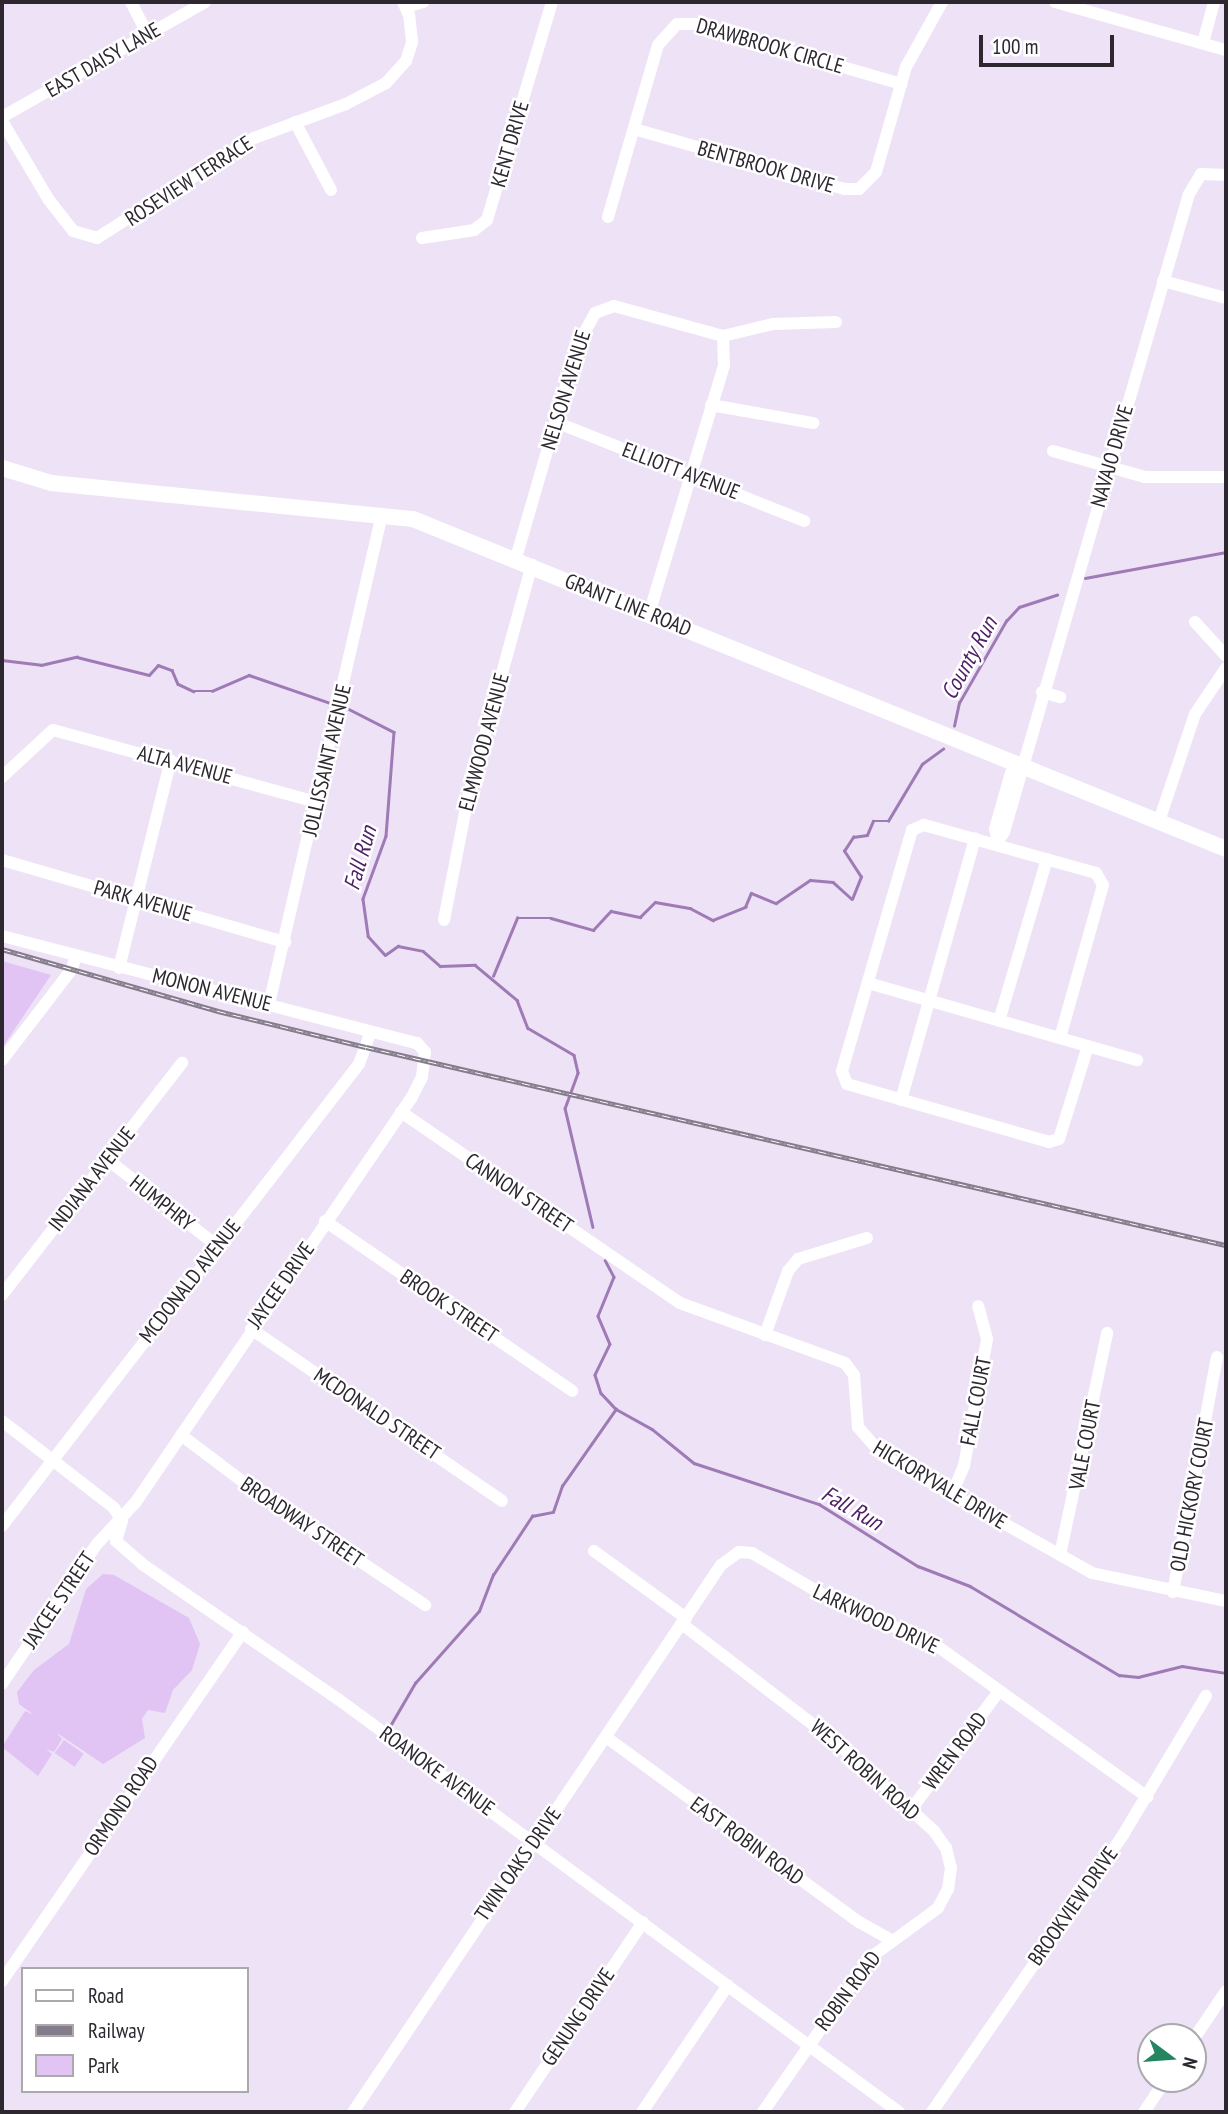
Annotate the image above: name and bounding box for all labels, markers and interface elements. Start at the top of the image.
street label: DRAWBROOK CIRCLE [693,13,847,79]
street label: EAST DAISY LANE [41,17,165,103]
scale bar [983,21,1118,65]
text: 100 m [992,33,1038,60]
street label: KENT DRIVE [486,98,534,190]
street label: ROSEVIEW TERRACE [120,130,258,232]
street label: BENTBROOK DRIVE [694,135,838,199]
street label: NELSON AVENUE [536,327,596,453]
street label: NAVAJO DRIVE [1085,402,1139,510]
street label: ELLIOTT AVENUE [618,437,744,505]
street label: GRANT LINE ROAD [561,568,695,642]
water label: County Run [935,612,1003,704]
street label: ELMWOOD AVENUE [453,670,515,814]
street label: JOLLISSAINT AVENUE [297,681,357,839]
street label: ALTA AVENUE [134,740,236,790]
water label: Fall Run [338,823,382,893]
street label: PARK AVENUE [90,875,196,927]
street label: MONON AVENUE [149,963,275,1017]
street label: INDIANA AVENUE [43,1121,141,1237]
street label: CANNON STREET [460,1148,578,1238]
street label: HUMPHRY [125,1170,199,1236]
street label: MCDONALD AVENUE [134,1214,246,1348]
street label: JAYCEE DRIVE [242,1237,320,1333]
street label: BROOK STREET [395,1264,503,1348]
street label: FALL COURT [955,1354,997,1448]
street label: MCDONALD STREET [309,1363,445,1465]
street label: VALE COURT [1064,1398,1106,1492]
street label: OLD HICKORY COURT [1165,1416,1219,1574]
street label: HICKORYVALE DRIVE [869,1435,1011,1535]
street label: BROADWAY STREET [236,1472,368,1572]
water label: Fall Run [817,1480,887,1536]
street label: JAYCEE STREET [18,1547,100,1653]
street label: LARKWOOD DRIVE [809,1579,943,1659]
street label: WREN ROAD [918,1707,992,1795]
street label: WEST ROBIN ROAD [805,1714,925,1826]
street label: ROANOKE AVENUE [374,1721,500,1821]
street label: ORMOND ROAD [78,1751,164,1861]
street label: EAST ROBIN ROAD [685,1791,809,1891]
street label: TWIN OAKS DRIVE [469,1802,567,1926]
street label: BROOKVIEW DRIVE [1023,1842,1123,1970]
street label: ROBIN ROAD [810,1946,886,2036]
street label: GENUNG DRIVE [536,1963,620,2071]
legend [21,1967,248,2093]
text: Road [88,1982,124,2009]
text: Railway [88,2017,145,2044]
north arrow [1137,2023,1207,2093]
text: Park [88,2052,119,2079]
text: N [1177,2055,1203,2071]

